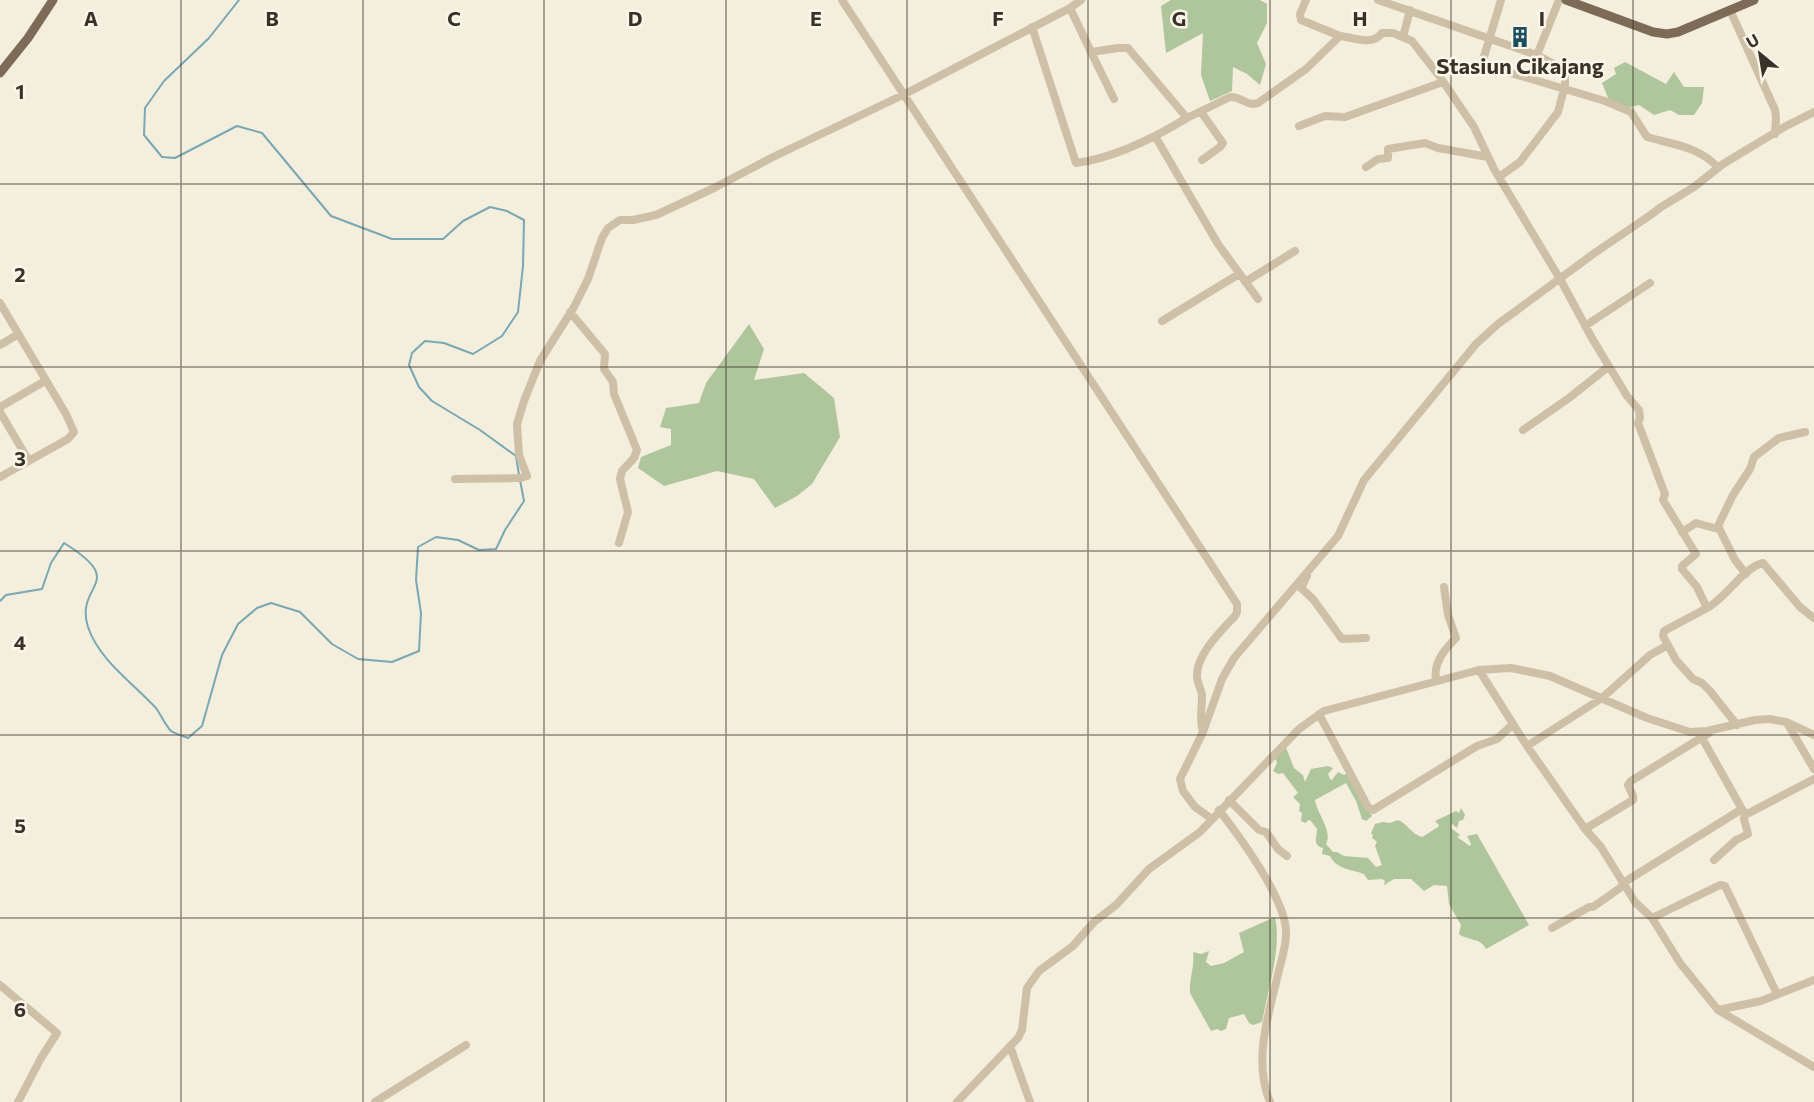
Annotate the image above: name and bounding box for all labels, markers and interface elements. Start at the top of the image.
text: A [84,6,98,30]
text: B [265,6,279,30]
text: C [447,6,461,30]
text: D [628,6,642,30]
text: E [810,6,822,30]
text: F [992,6,1004,30]
text: G [1172,6,1186,30]
text: H [1353,6,1368,30]
text: I [1539,6,1545,30]
north arrow [1730,24,1790,84]
building icon: Stasiun Cikajang [1508,25,1532,49]
text: U [1742,29,1762,52]
place label: Stasiun Cikajang [1436,52,1604,79]
text: 1 [15,79,25,103]
text: 2 [14,262,26,286]
text: 3 [14,446,26,470]
text: 4 [14,630,26,654]
text: 5 [14,813,26,837]
text: 6 [14,997,26,1021]

